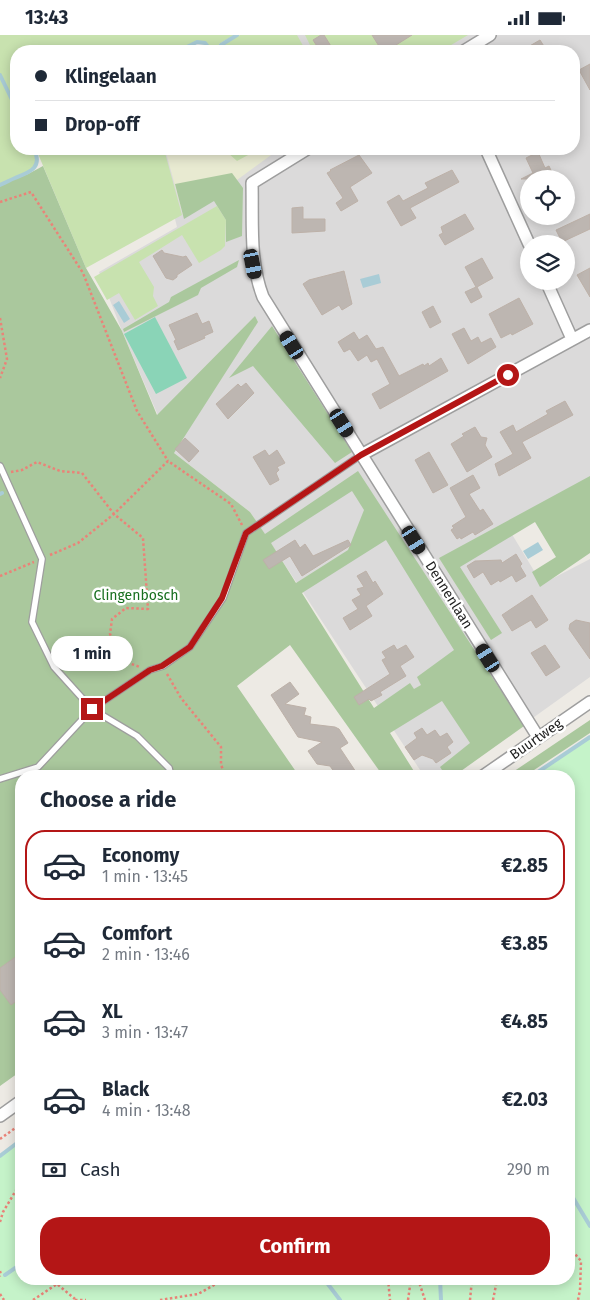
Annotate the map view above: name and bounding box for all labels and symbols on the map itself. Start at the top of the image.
car [242,248,263,280]
car [277,328,306,362]
route start [497,364,519,386]
car [327,406,356,440]
car [399,523,428,557]
street label: Dennenlaan [422,558,476,632]
park label: Clingenbosch [94,587,178,604]
callout: 1 min [51,637,133,671]
car [473,641,502,675]
route end [81,698,103,720]
street label: Buurtweg [506,714,566,763]

